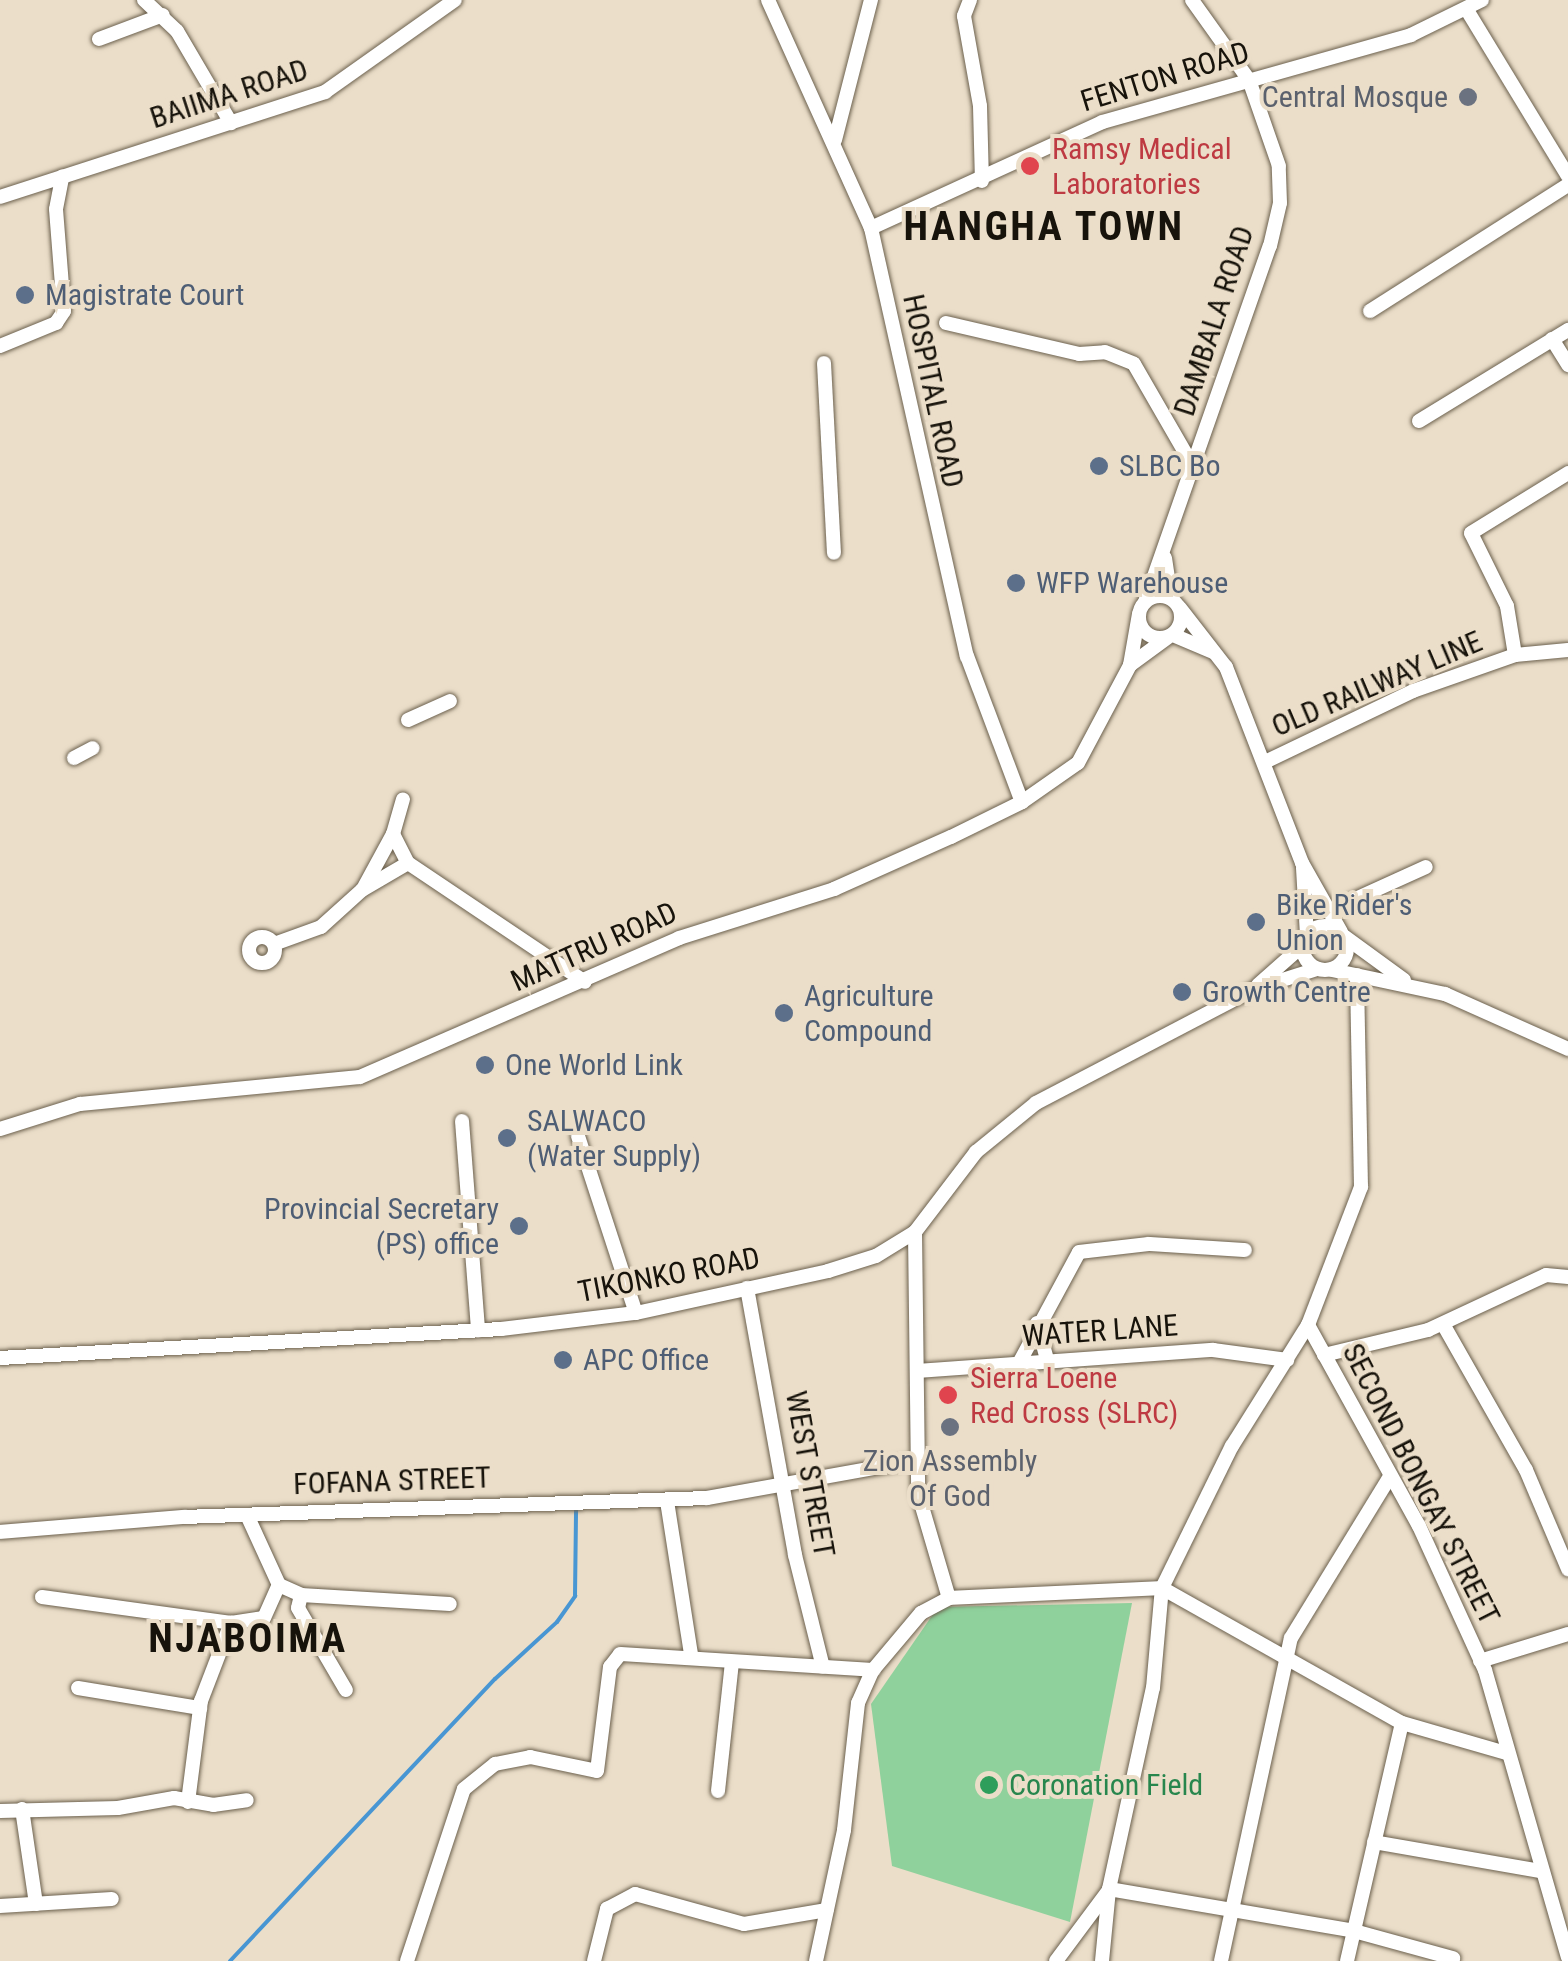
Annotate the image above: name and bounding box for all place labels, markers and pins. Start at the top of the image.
place label: Central Mosque [1262,79,1448,115]
marker: Central Mosque [1457,86,1479,108]
place label: Ramsy Medical Laboratories [1052,131,1232,202]
marker: Ramsy Medical Laboratories [1017,153,1043,179]
place label: Magistrate Court [45,277,244,313]
marker: Magistrate Court [14,284,36,306]
place label: SLBC Bo [1119,448,1221,484]
marker: SLBC Bo [1088,455,1110,477]
place label: WFP Warehouse [1036,565,1228,601]
marker: WFP Warehouse [1005,572,1027,594]
place label: Bike Rider's Union [1276,887,1412,958]
marker: Bike Rider's Union [1245,911,1267,933]
place label: Growth Centre [1202,974,1371,1010]
place label: Agriculture Compound [804,978,934,1048]
marker: Growth Centre [1171,981,1193,1003]
marker: Agriculture Compound [773,1002,795,1024]
place label: One World Link [505,1047,683,1083]
marker: One World Link [474,1054,496,1076]
place label: SALWACO (Water Supply) [527,1103,701,1174]
marker: SALWACO (Water Supply) [496,1127,518,1149]
place label: Provincial Secretary (PS) office [264,1191,499,1262]
marker: Provincial Secretary (PS) office [508,1215,530,1237]
place label: APC Office [583,1342,709,1378]
marker: APC Office [552,1349,574,1371]
place label: Sierra Loene Red Cross (SLRC) [970,1360,1178,1430]
marker: Sierra Loene Red Cross (SLRC) [935,1382,961,1408]
marker: Zion Assembly Of God [939,1416,961,1438]
place label: Zion Assembly Of God [863,1443,1037,1514]
place label: Coronation Field [1009,1767,1203,1803]
marker: Coronation Field [978,1774,1000,1796]

